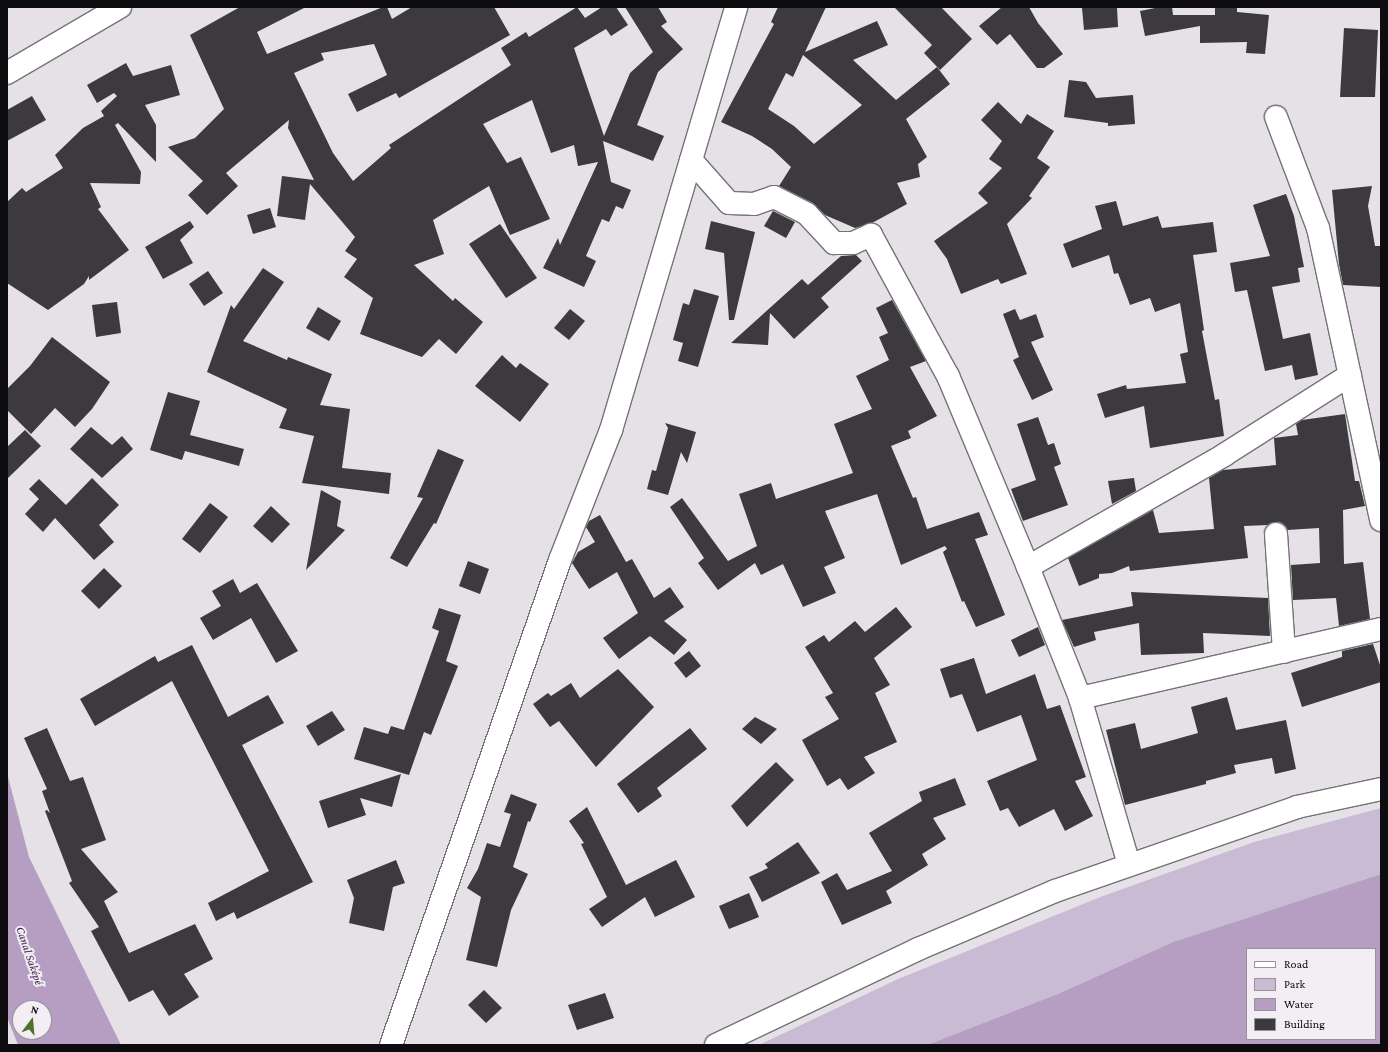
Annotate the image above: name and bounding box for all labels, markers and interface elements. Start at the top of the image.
water label: Canal Saképé [12,925,46,987]
legend [1246,948,1376,1040]
text: Road [1284,957,1308,971]
text: Park [1284,977,1305,991]
text: Water [1284,997,1313,1011]
north arrow [12,1000,52,1040]
text: N [30,1003,40,1016]
text: Building [1284,1017,1325,1031]

